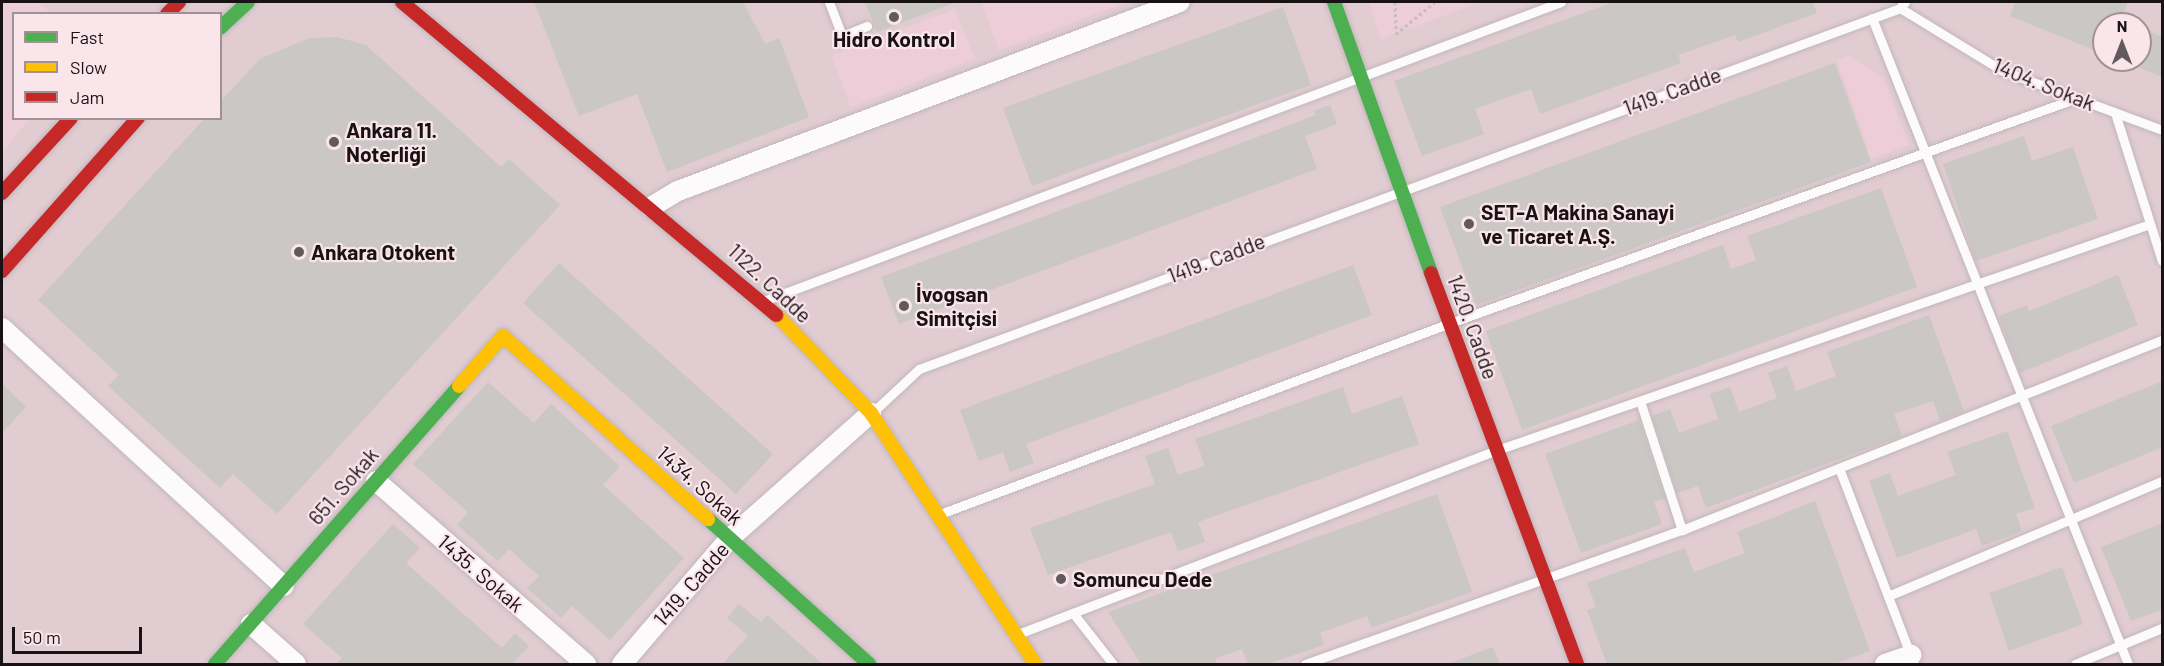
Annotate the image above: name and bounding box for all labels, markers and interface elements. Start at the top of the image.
marker: Hidro Kontrol [887,10,901,24]
legend [12,12,222,120]
north arrow [2092,12,2152,72]
text: N [2117,16,2127,35]
text: Fast [70,26,104,48]
place label: Hidro Kontrol [833,26,955,52]
street label: 1404. Sokak [1989,52,2099,116]
text: Slow [70,56,107,78]
street label: 1419. Cadde [1619,62,1725,120]
text: Jam [70,86,104,108]
place label: Ankara 11. Noterliği [346,117,437,167]
marker: Ankara 11. Noterliği [327,135,341,149]
place label: SET-A Makina Sanayi ve Ticaret A.Ş. [1481,199,1674,249]
marker: SET-A Makina Sanayi ve Ticaret A.Ş. [1462,217,1476,231]
street label: 1419. Cadde [1164,228,1268,288]
street label: 1122. Cadde [723,238,817,328]
place label: Ankara Otokent [311,239,455,265]
marker: Ankara Otokent [292,245,306,259]
street label: 1420. Cadde [1442,271,1504,383]
place label: İvogsan Simitçisi [916,281,997,331]
marker: İvogsan Simitçisi [897,299,911,313]
street label: 1434. Sokak [652,440,748,530]
street label: 651. Sokak [303,442,383,530]
street label: 1435. Sokak [433,529,529,617]
street label: 1419. Cadde [648,537,734,631]
place label: Somuncu Dede [1073,566,1212,592]
marker: Somuncu Dede [1054,572,1068,586]
scale bar [15,615,146,653]
text: 50 m [23,626,61,648]

